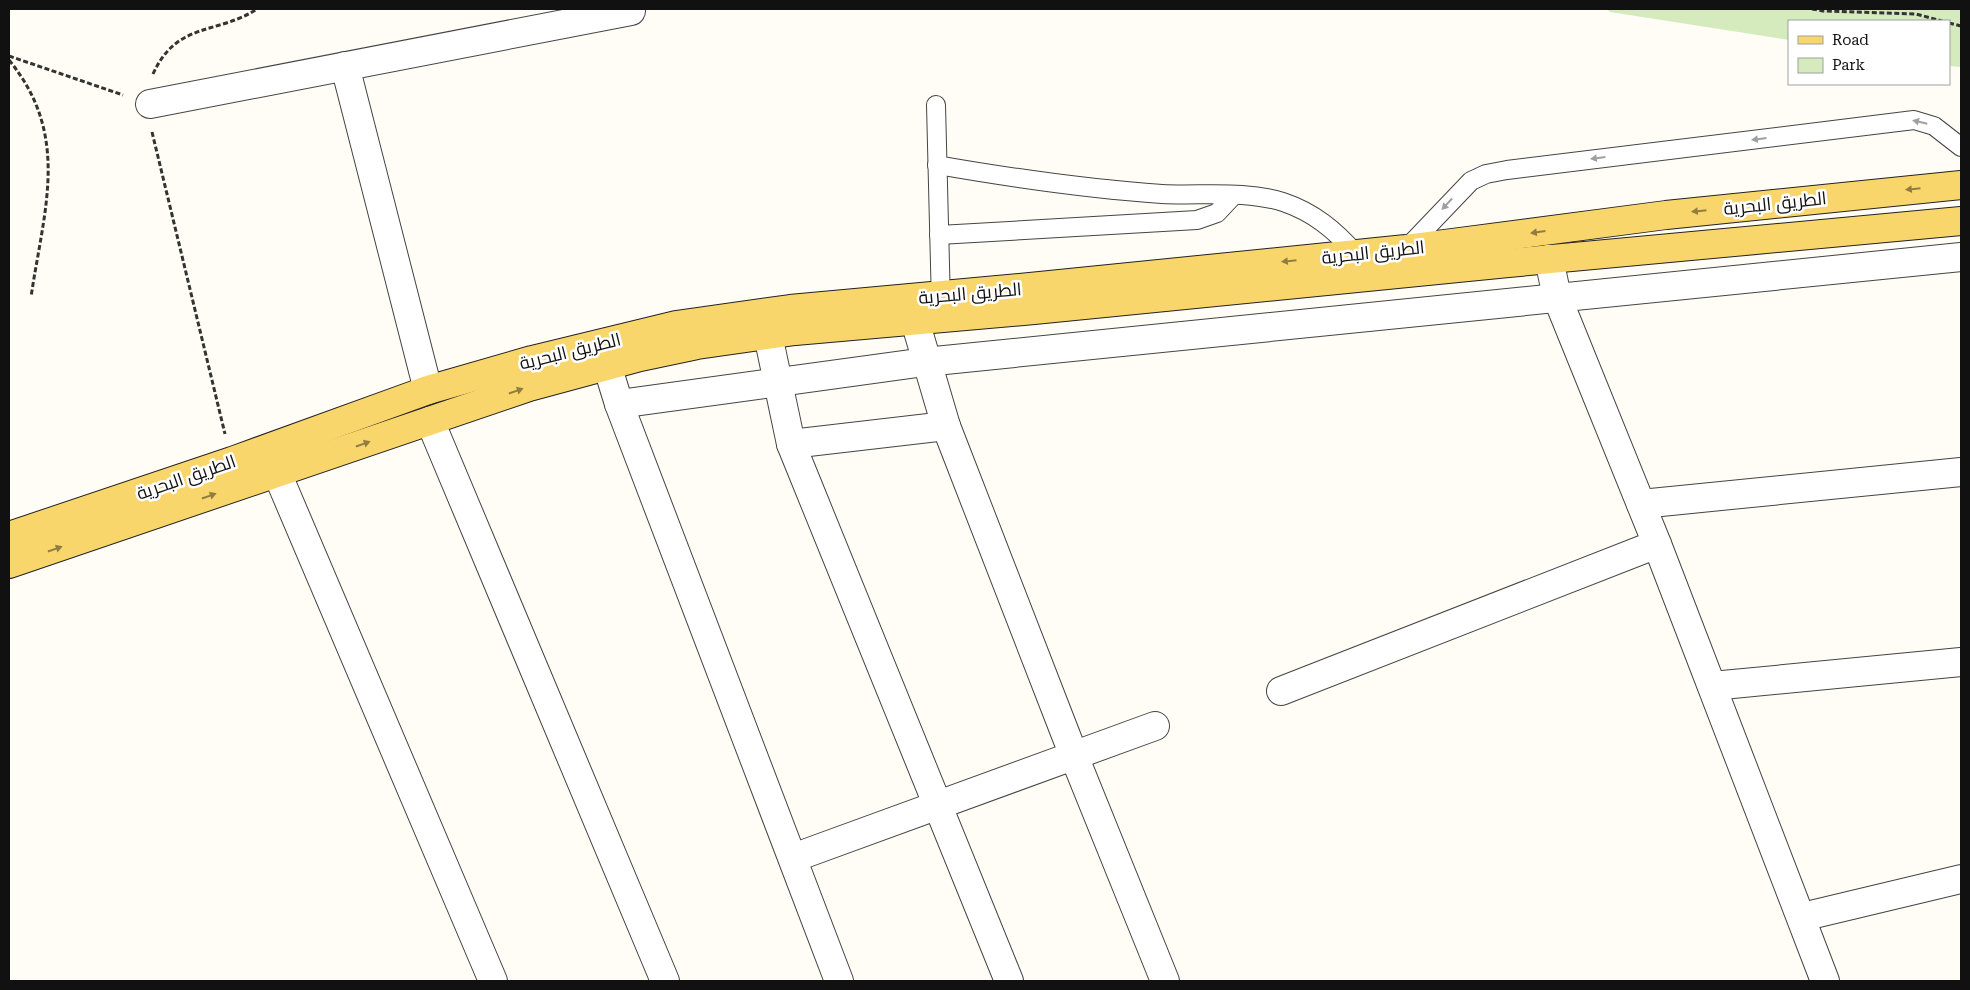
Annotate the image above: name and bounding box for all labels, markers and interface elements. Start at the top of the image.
legend [1788,20,1950,85]
text: Road [1832,31,1869,49]
text: Park [1832,56,1866,74]
one-way arrow [1913,118,1928,126]
one-way arrow [1751,135,1767,143]
one-way arrow [1589,155,1605,163]
one-way arrow [1904,186,1920,194]
street label: الطريق البحرية [1722,187,1828,221]
one-way arrow [1441,198,1453,210]
one-way arrow [1691,207,1707,215]
one-way arrow [1529,228,1545,236]
street label: الطريق البحرية [1320,236,1426,270]
one-way arrow [1281,257,1297,265]
street label: الطريق البحرية [917,278,1023,310]
street label: الطريق البحرية [517,328,623,376]
one-way arrow [509,387,524,395]
one-way arrow [355,440,370,447]
street label: الطريق البحرية [134,450,239,506]
one-way arrow [201,492,216,500]
one-way arrow [48,545,63,553]

